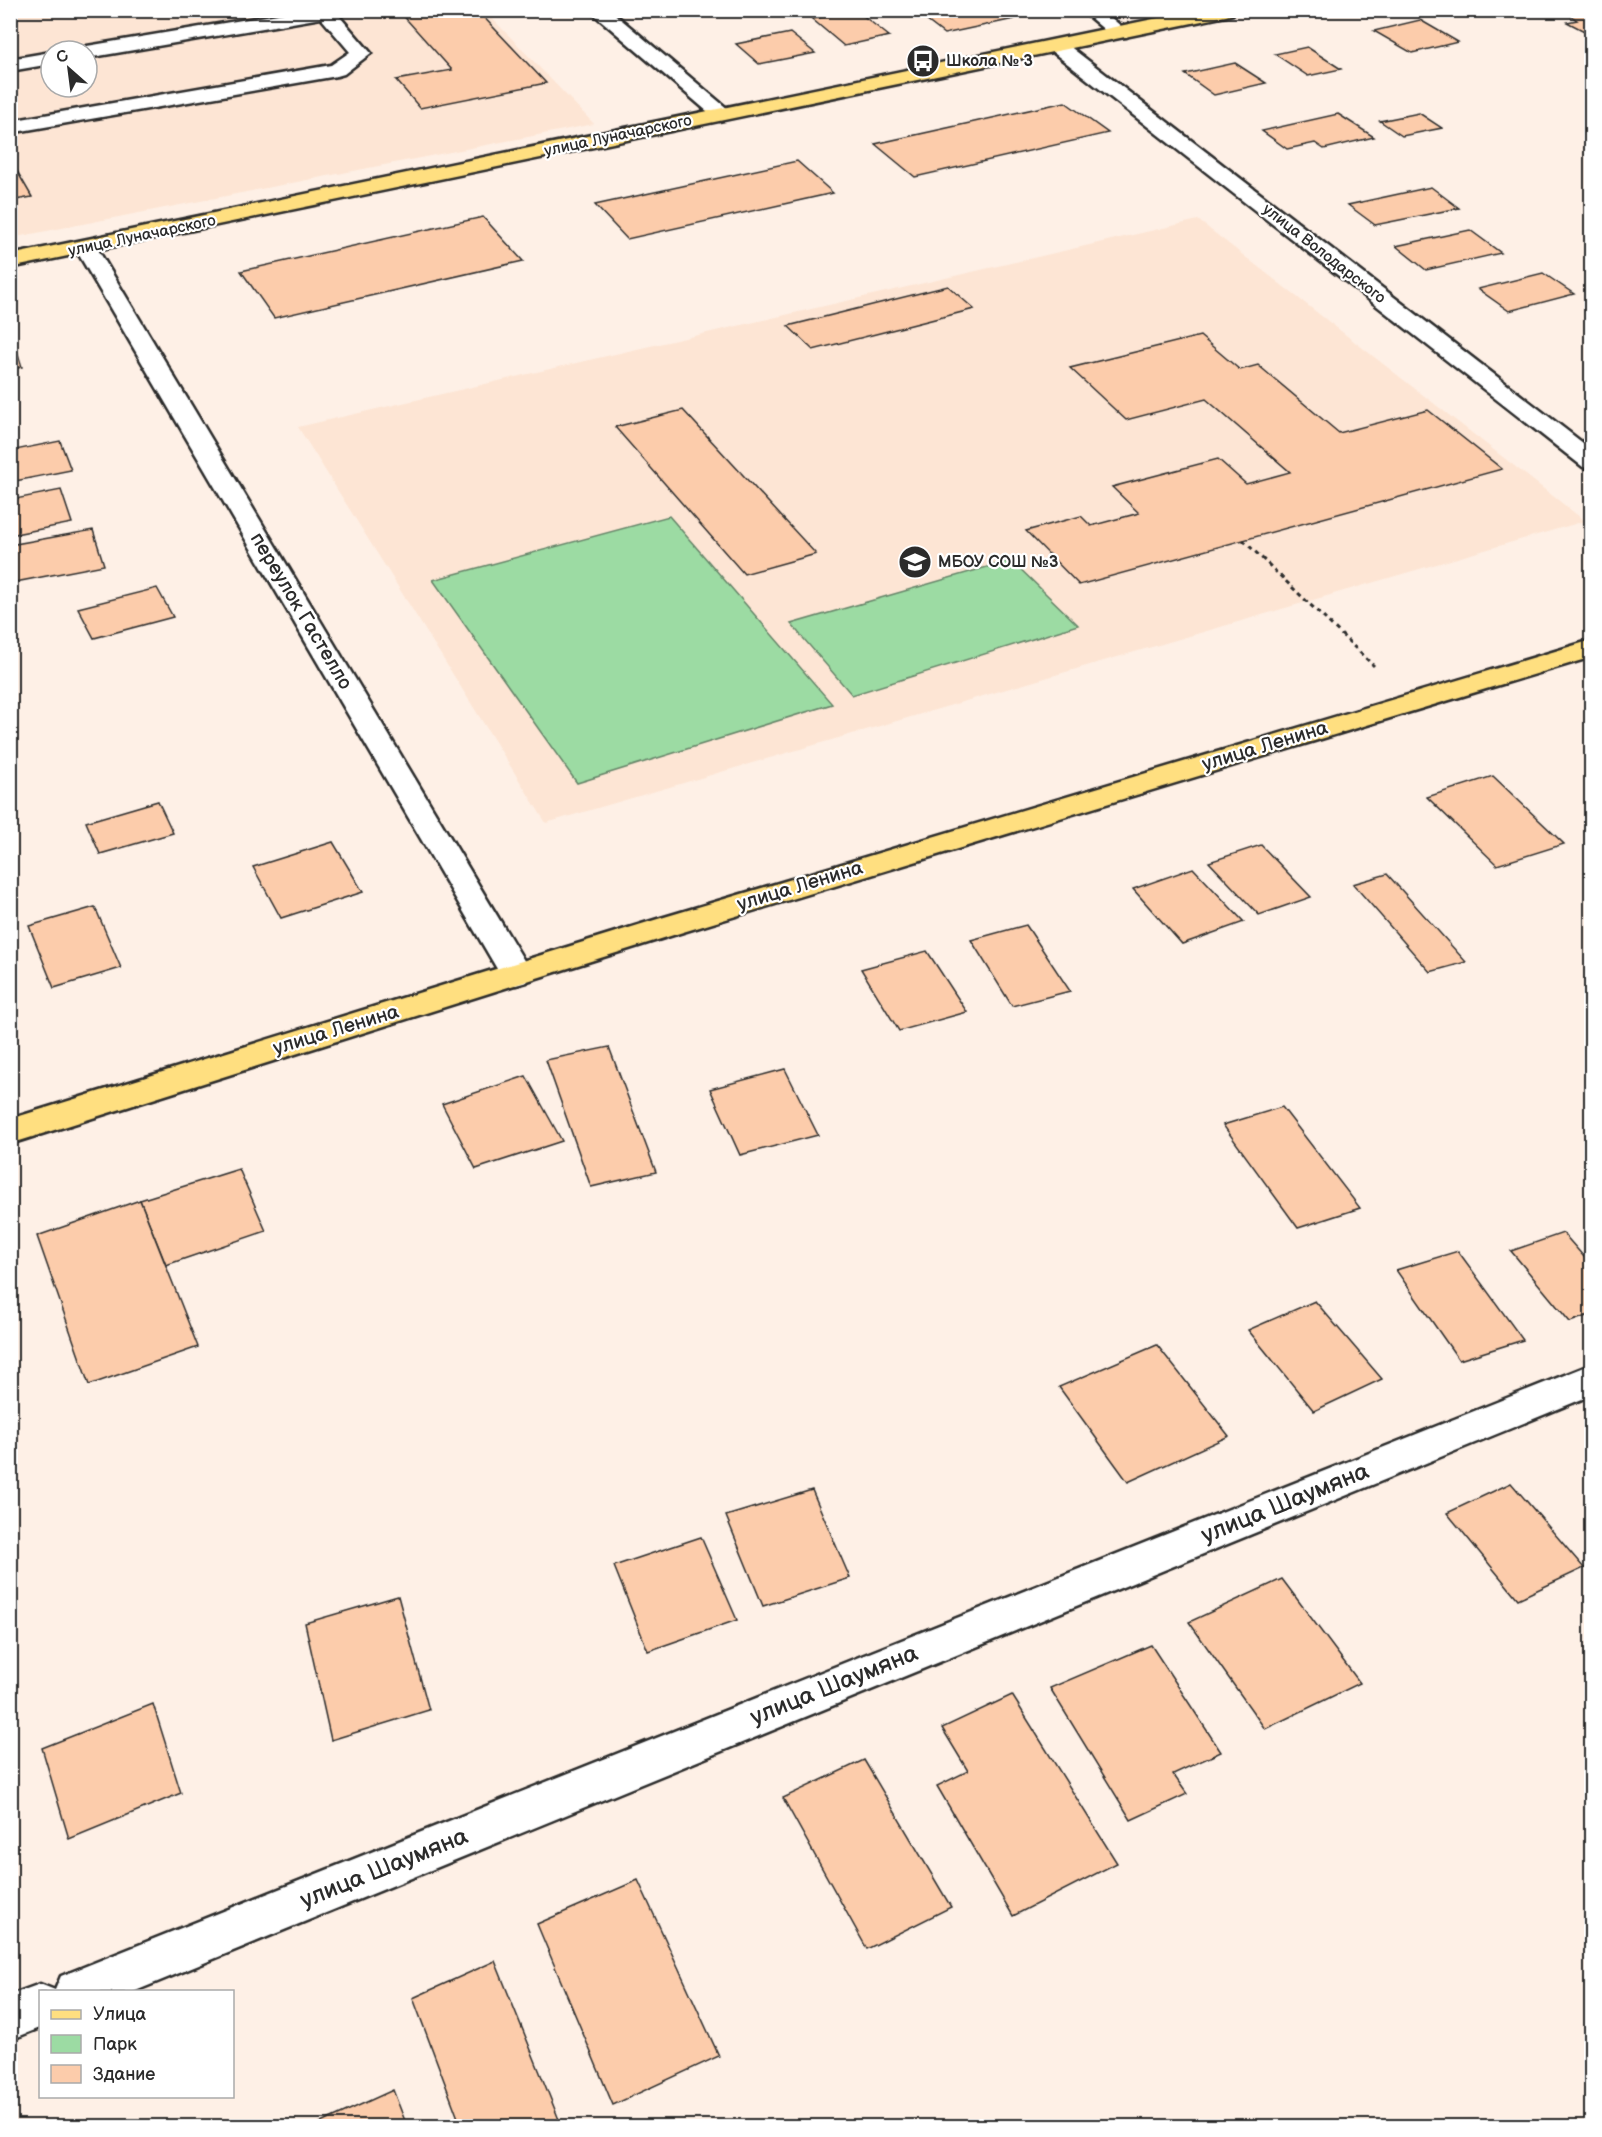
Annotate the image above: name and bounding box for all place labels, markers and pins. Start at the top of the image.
bus stop icon: Школа № 3 [905,43,941,79]
place label: Школа № 3 [946,52,1033,71]
school or university icon: МБОУ СОШ №3 [897,544,933,580]
place label: МБОУ СОШ №3 [938,553,1058,572]

